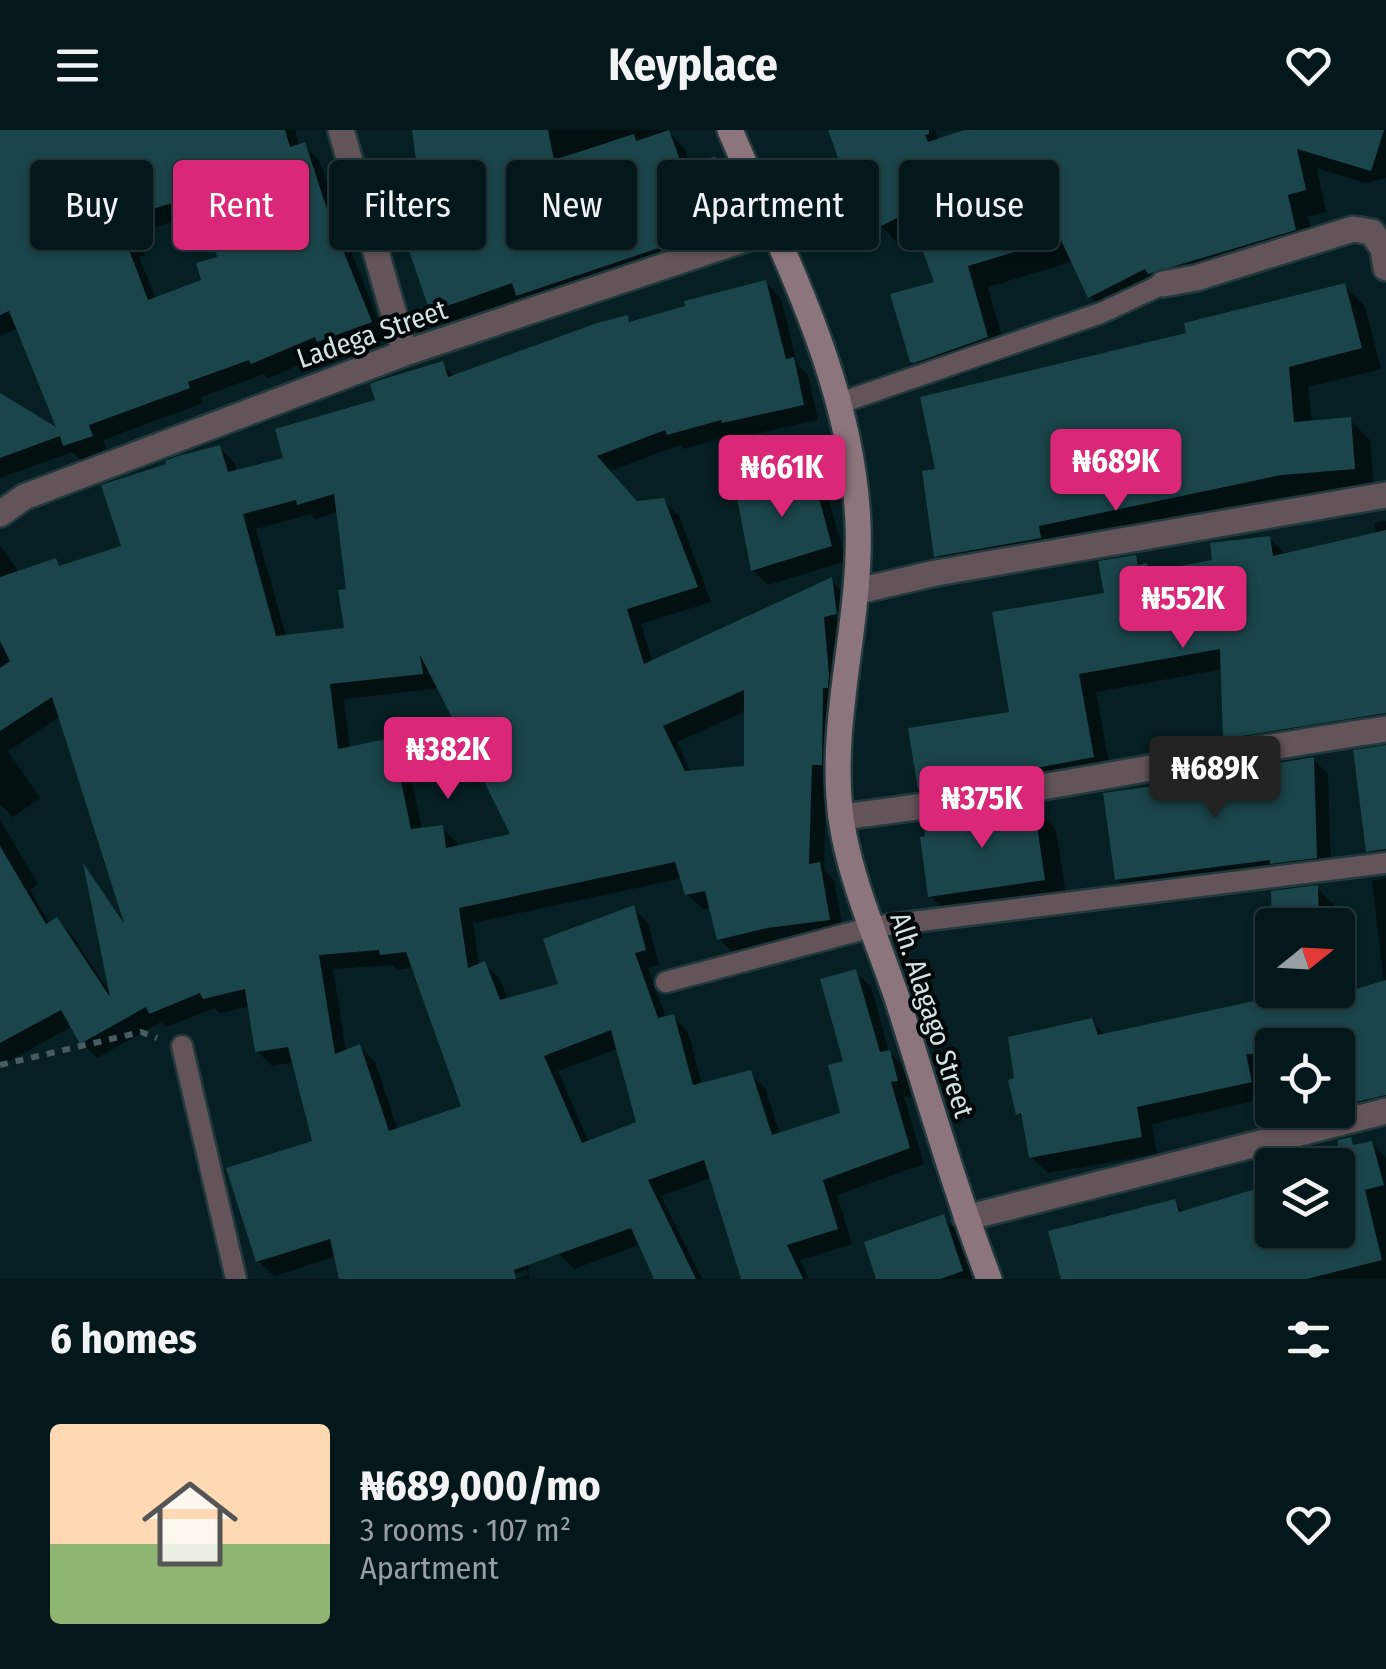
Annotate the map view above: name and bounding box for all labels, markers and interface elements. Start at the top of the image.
icon: menu [50,38,105,93]
text: Keyplace [608,38,778,92]
icon: heart [1281,38,1336,93]
chip: Buy [30,160,153,250]
chip: Rent [173,160,309,250]
chip: Filters [329,160,486,250]
chip: New [506,160,637,250]
chip: Apartment [657,160,879,250]
chip: House [899,160,1059,250]
street label: Ladega Street [293,293,452,375]
pin: ₦689K [1046,429,1186,514]
pin: ₦661K [712,435,852,520]
text: ₦689K [1072,442,1160,480]
text: ₦661K [741,448,823,486]
pin: ₦552K [1113,566,1253,651]
text: ₦552K [1141,579,1225,617]
pin: ₦382K [378,717,518,802]
text: ₦382K [406,730,490,768]
pin: ₦689K [1145,736,1285,821]
text: ₦689K [1171,749,1259,787]
pin: ₦375K [912,766,1052,851]
text: ₦375K [941,779,1023,817]
street label: Alh. Alagago Street [883,908,981,1123]
north arrow [1255,908,1355,1008]
map controls [1255,908,1355,1248]
button: locate [1255,1028,1355,1128]
button: layers [1255,1148,1355,1248]
icon: filters [1281,1312,1336,1367]
text: 6 homes [50,1314,197,1364]
text: ₦689,000/mo [360,1461,601,1511]
icon: home [130,1464,250,1584]
icon: heart [1281,1497,1336,1552]
text: 3 rooms · 107 m² [360,1511,571,1549]
text: Apartment [360,1549,499,1587]

